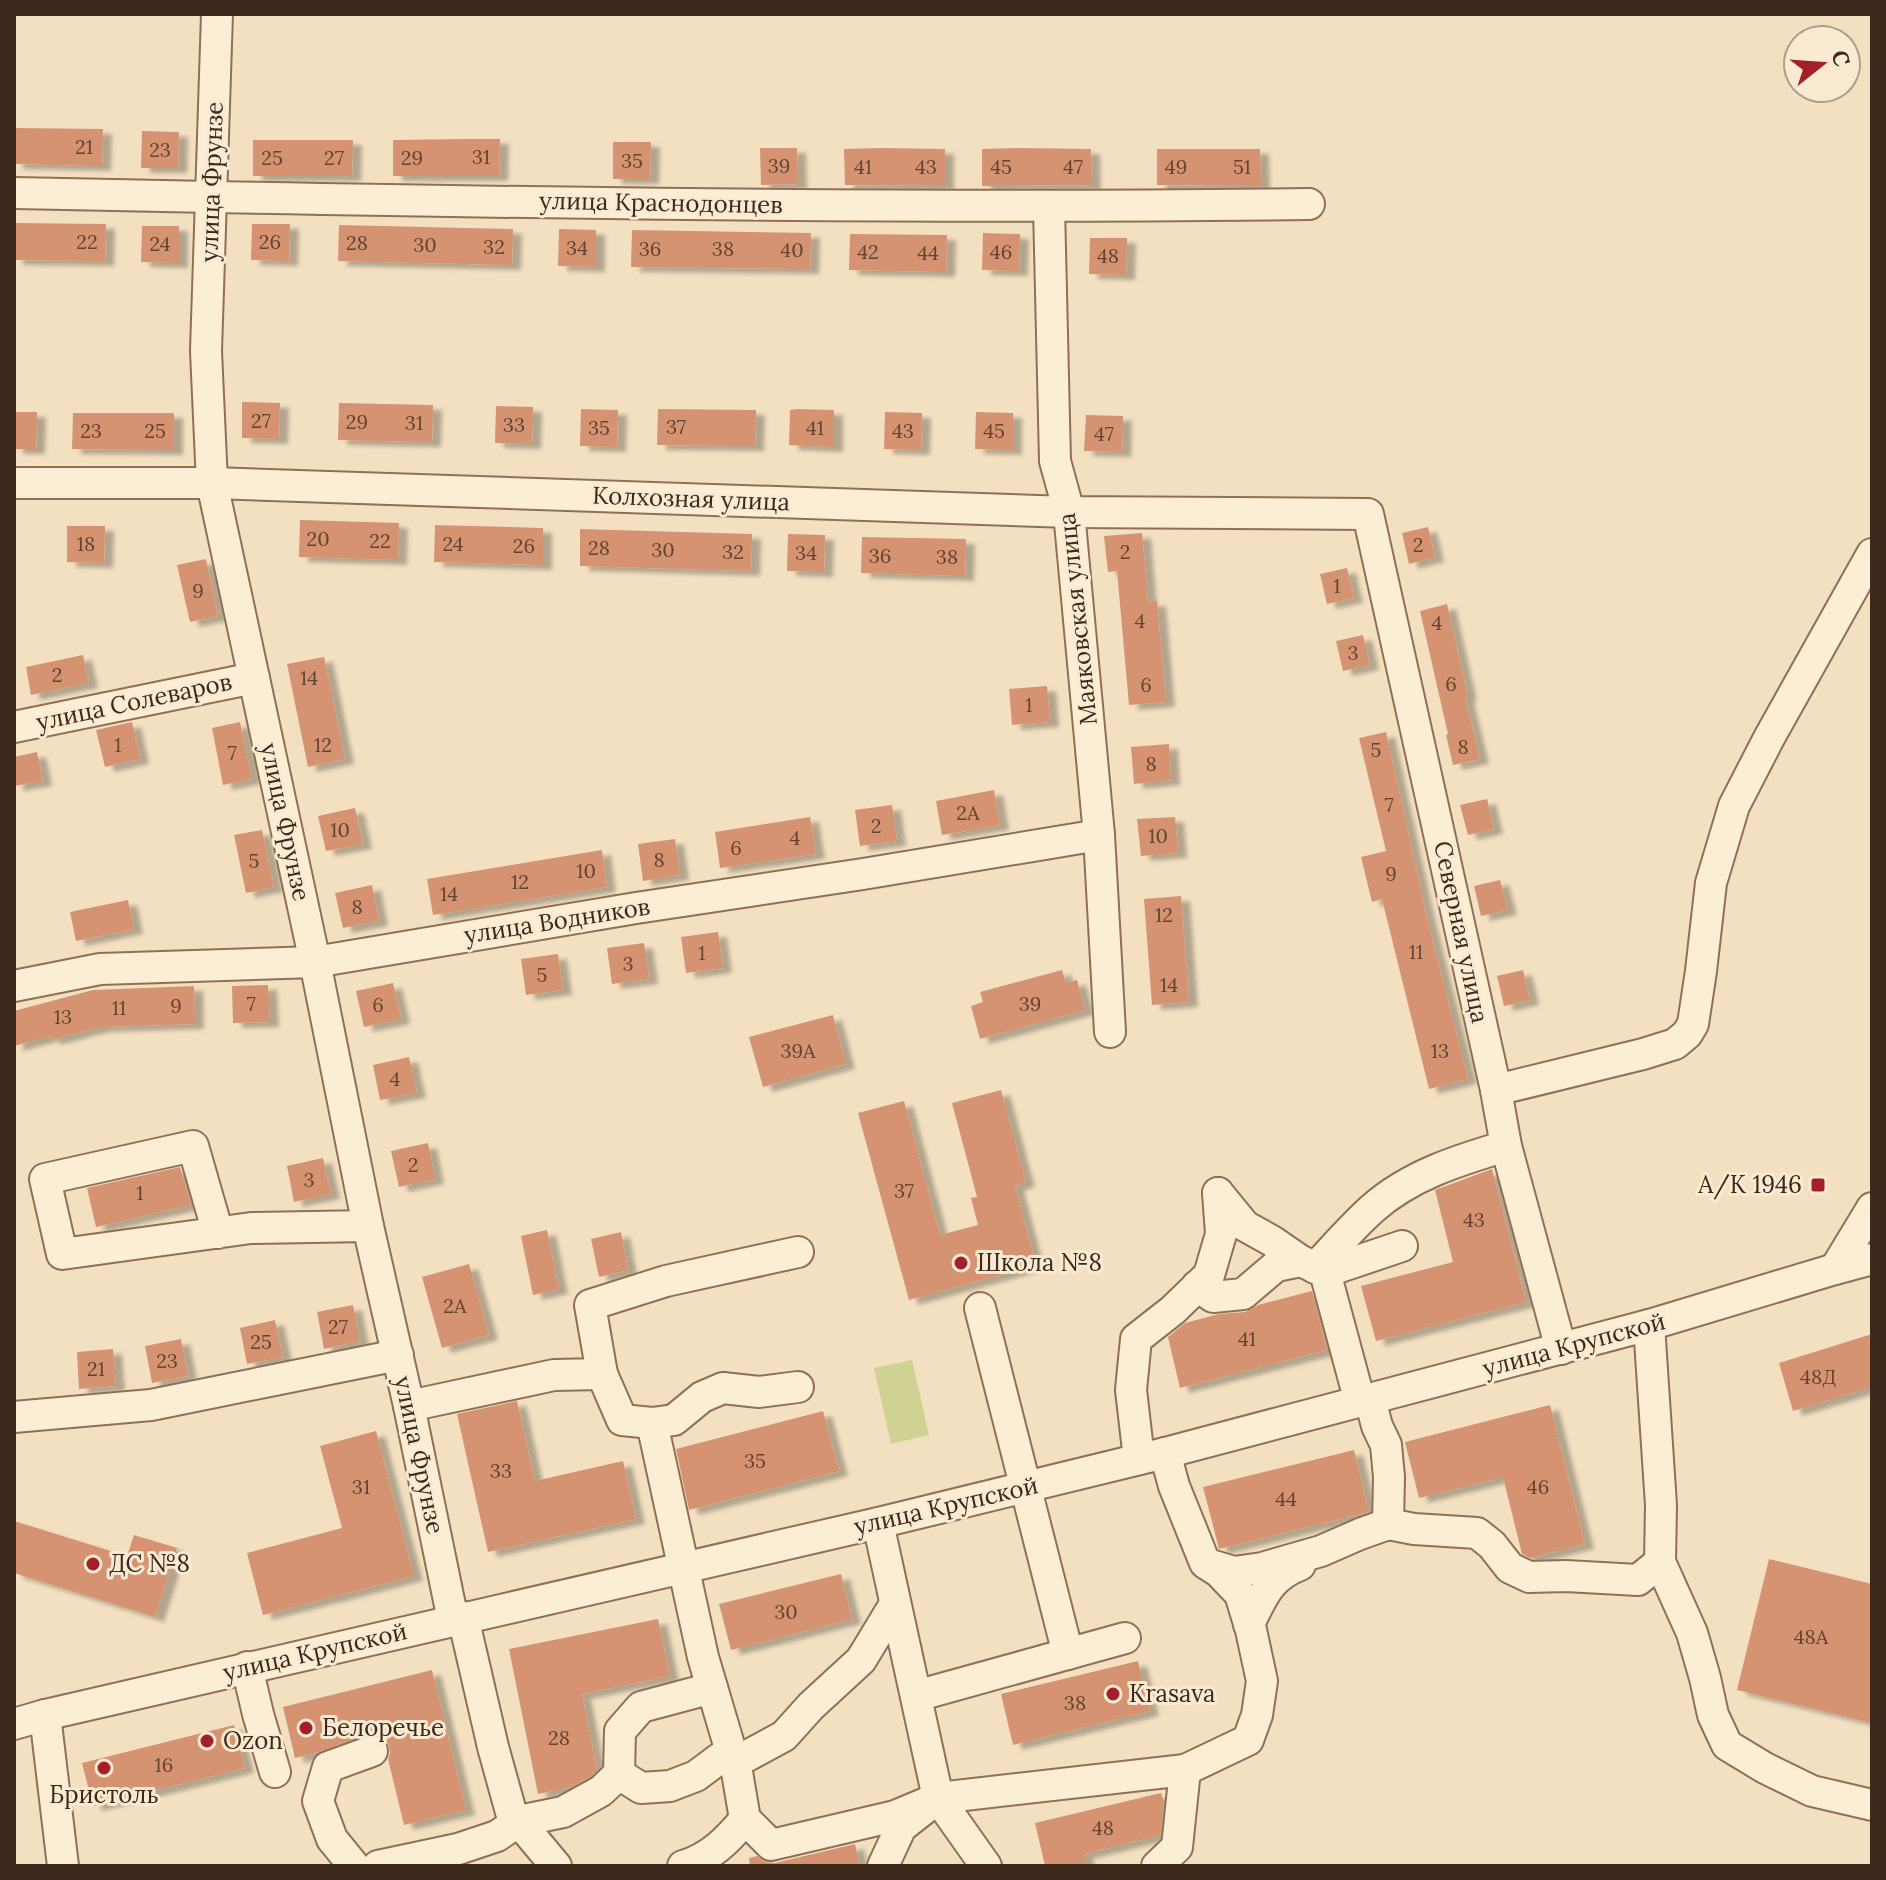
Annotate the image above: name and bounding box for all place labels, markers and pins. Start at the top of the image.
place label: А/К 1946 [1697,1169,1802,1200]
marker: А/К 1946 [1809,1176,1827,1194]
place label: Школа №8 [977,1247,1102,1278]
marker: Школа №8 [952,1254,970,1272]
place label: ДС №8 [109,1548,190,1579]
marker: ДС №8 [84,1555,102,1573]
place label: Krasava [1129,1678,1215,1709]
marker: Krasava [1104,1685,1122,1703]
place label: Белоречье [322,1712,444,1743]
marker: Белоречье [297,1719,315,1737]
place label: Ozon [223,1725,283,1756]
marker: Ozon [198,1732,216,1750]
marker: Бристоль [95,1759,113,1777]
place label: Бристоль [49,1779,159,1810]

